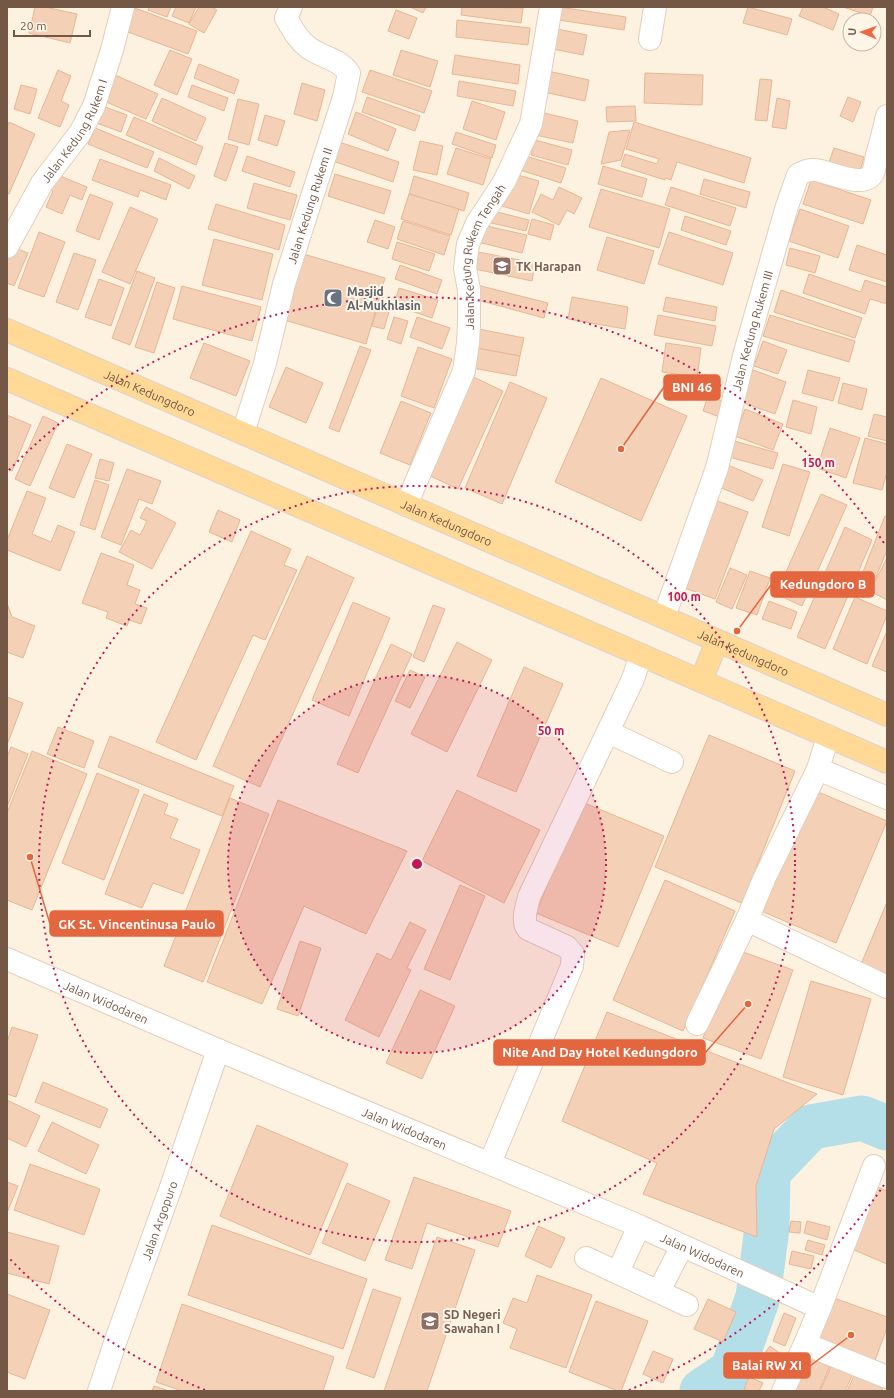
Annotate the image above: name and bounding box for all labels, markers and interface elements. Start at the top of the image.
scale bar [14,12,90,38]
north arrow [842,12,882,52]
text: 20 m [20,19,47,32]
text: U [846,28,858,36]
street label: Jalan Kedung Rukem I [39,77,109,185]
street label: Jalan Kedung Rukem II [284,146,334,265]
street label: Jalan Kedung Rukem Tengah [458,181,508,330]
school or university icon: TK Harapan [491,255,513,277]
place label: TK Harapan [516,260,581,273]
street label: Jalan Kedung Rukem III [729,269,775,392]
place label: Masjid Al-Mukhlasin [347,285,421,312]
mosque icon: Masjid Al-Mukhlasin [322,287,344,309]
street label: Jalan Kedungdoro [102,367,197,418]
callout: BNI 46 [664,375,720,400]
text: BNI 46 [672,380,712,394]
text: 150 m [801,456,835,469]
street label: Jalan Kedungdoro [399,497,494,548]
callout: Kedungdoro B [771,572,874,597]
text: Kedungdoro B [780,577,867,591]
text: 100 m [667,590,701,603]
street label: Jalan Kedungdoro [696,627,791,678]
text: 50 m [538,724,564,737]
centre of rings [410,857,424,871]
callout: GK St. Vincentinusa Paulo [50,911,223,936]
text: GK St. Vincentinusa Paulo [58,917,216,931]
street label: Jalan Widodaren [62,978,150,1026]
callout: Nite And Day Hotel Kedungdoro [494,1040,705,1065]
text: Nite And Day Hotel Kedungdoro [502,1045,698,1059]
street label: Jalan Widodaren [360,1105,449,1151]
street label: Jalan Argopuro [139,1179,179,1261]
street label: Jalan Widodaren [659,1230,747,1279]
place label: SD Negeri Sawahan I [444,1308,501,1335]
school or university icon: SD Negeri Sawahan I [419,1310,441,1332]
callout: Balai RW XI [724,1353,810,1378]
text: Balai RW XI [732,1358,802,1372]

